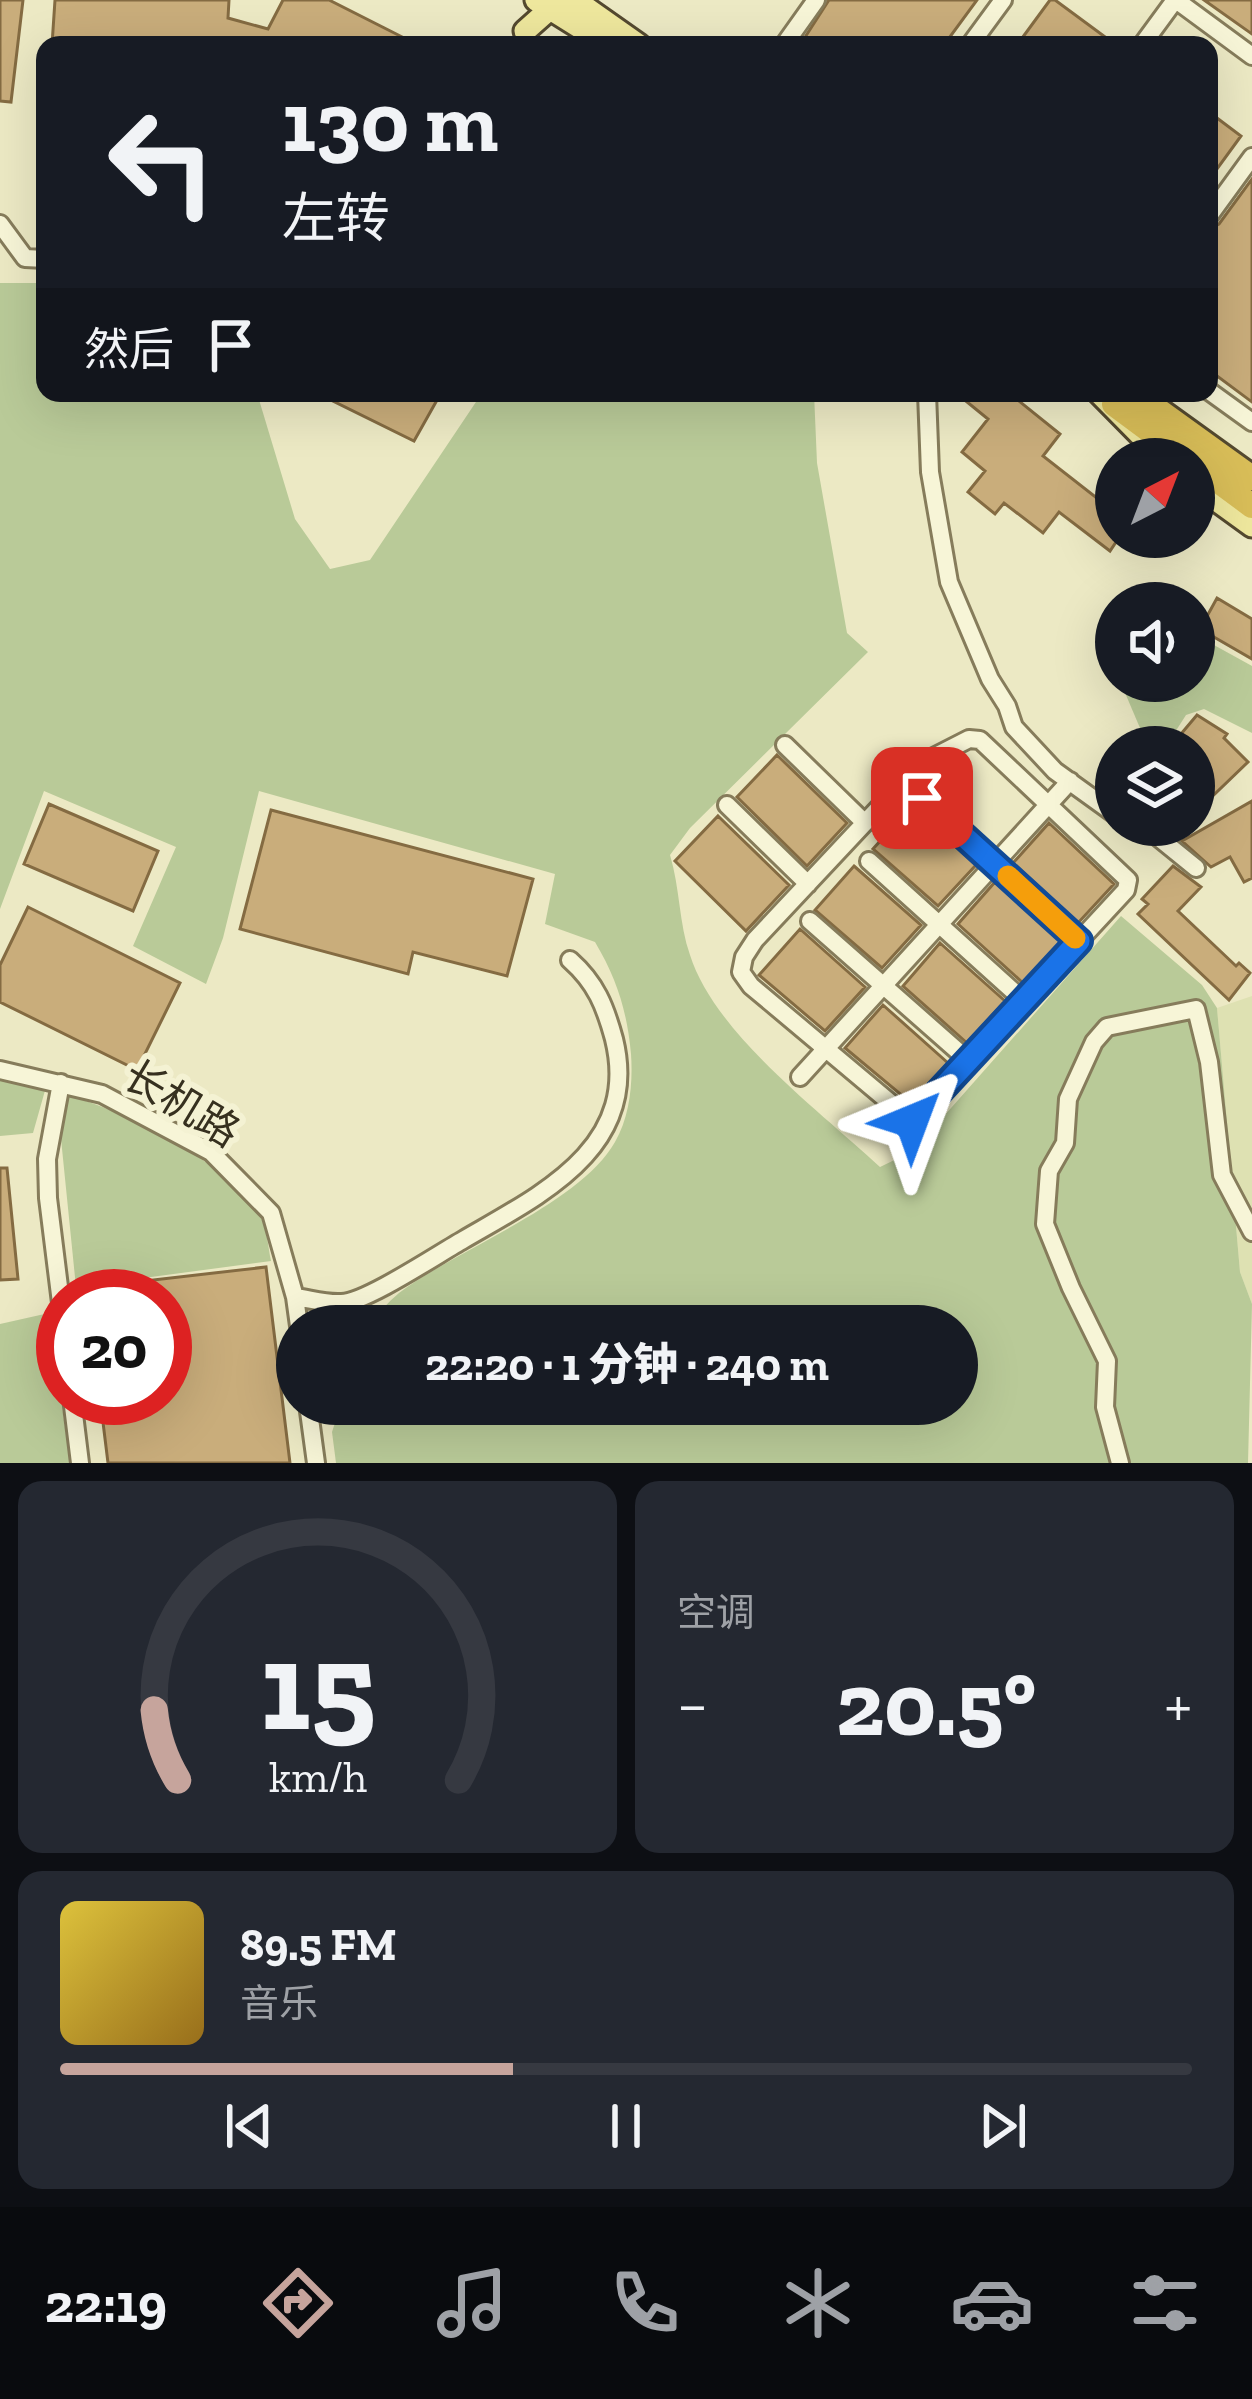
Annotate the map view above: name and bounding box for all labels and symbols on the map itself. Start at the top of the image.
north arrow [1095,438,1215,558]
pin [871,747,973,849]
street label: 长机路 [115,1049,249,1158]
position arrow [849,1058,975,1184]
speed limit sign: 20 [36,1269,192,1425]

